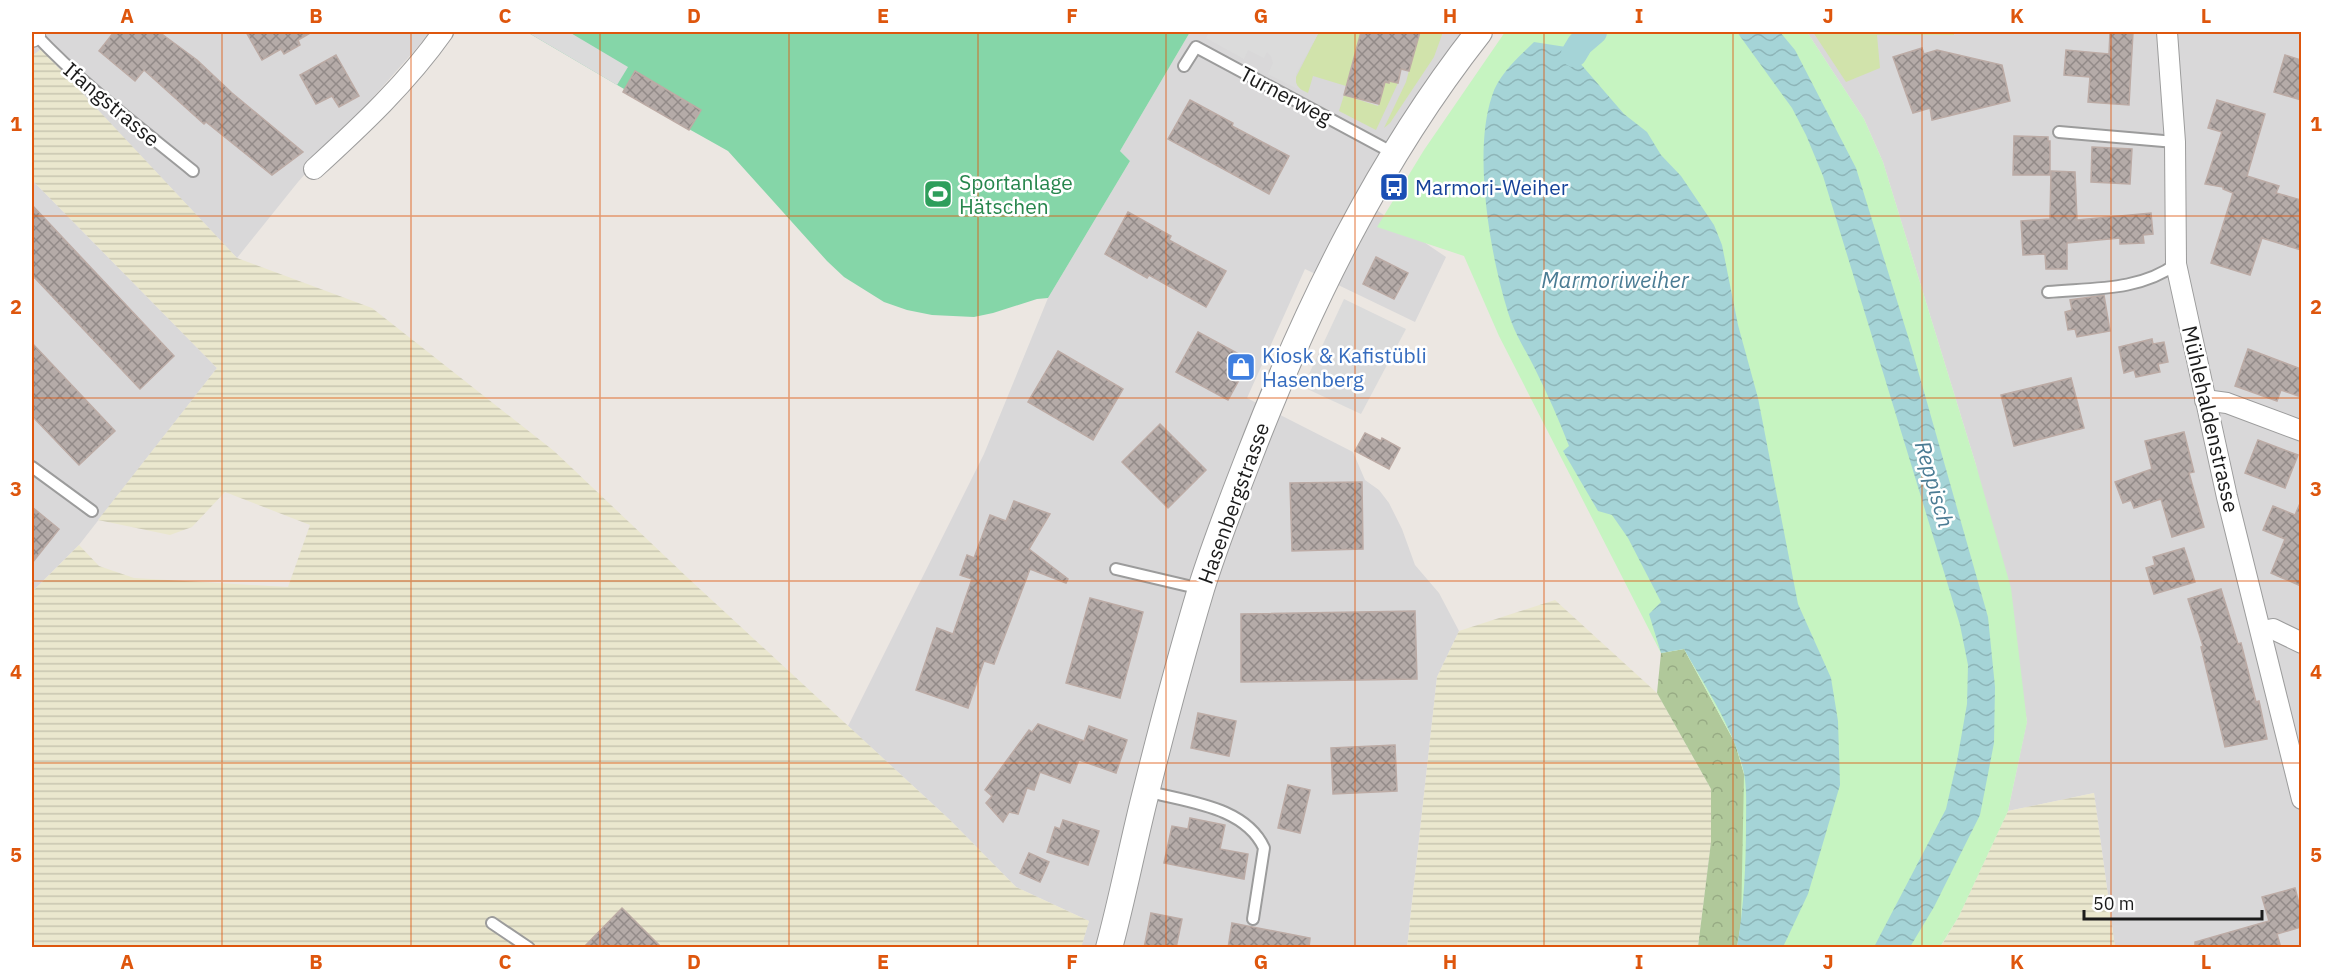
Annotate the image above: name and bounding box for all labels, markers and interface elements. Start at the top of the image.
text: A [120,2,134,29]
text: B [309,2,323,29]
text: C [498,2,512,29]
text: D [687,2,701,29]
text: E [877,2,889,29]
text: F [1066,2,1078,29]
text: G [1254,2,1268,29]
text: H [1443,2,1457,29]
text: I [1635,2,1643,29]
text: J [1822,2,1834,29]
text: K [2010,2,2024,29]
text: L [2201,2,2211,29]
street label: Ifangstrasse [58,55,166,153]
street label: Turnerweg [1235,59,1337,131]
text: 1 [10,110,22,137]
text: 1 [2310,110,2322,137]
place label: Sportanlage Hätschen [959,168,1073,220]
bus stop icon: Marmori-Weiher [1378,171,1410,203]
place label: Marmori-Weiher [1415,173,1569,201]
sports icon: Sportanlage Hätschen [922,178,954,210]
water label: Marmoriweiher [1541,265,1690,294]
text: 2 [10,293,22,320]
text: 2 [2310,293,2322,320]
street label: Mühlehaldenstrasse [2176,323,2246,515]
place label: Kiosk & Kafistübli Hasenberg [1262,341,1427,393]
shop icon: Kiosk & Kafistübli Hasenberg [1225,351,1257,383]
street label: Hasenbergstrasse [1191,418,1275,588]
water label: Reppisch [1909,437,1961,531]
text: 3 [10,475,22,502]
text: 3 [2310,475,2322,502]
text: 4 [10,658,22,685]
text: 4 [2310,658,2322,685]
text: 5 [10,841,22,868]
text: 5 [2310,841,2322,868]
scale bar [2084,883,2262,921]
text: 50 m [2093,892,2135,915]
text: A [120,948,134,975]
text: B [309,948,323,975]
text: C [498,948,512,975]
text: D [687,948,701,975]
text: E [877,948,889,975]
text: F [1066,948,1078,975]
text: G [1254,948,1268,975]
text: H [1443,948,1457,975]
text: I [1635,948,1643,975]
text: J [1822,948,1834,975]
text: K [2010,948,2024,975]
text: L [2201,948,2211,975]

